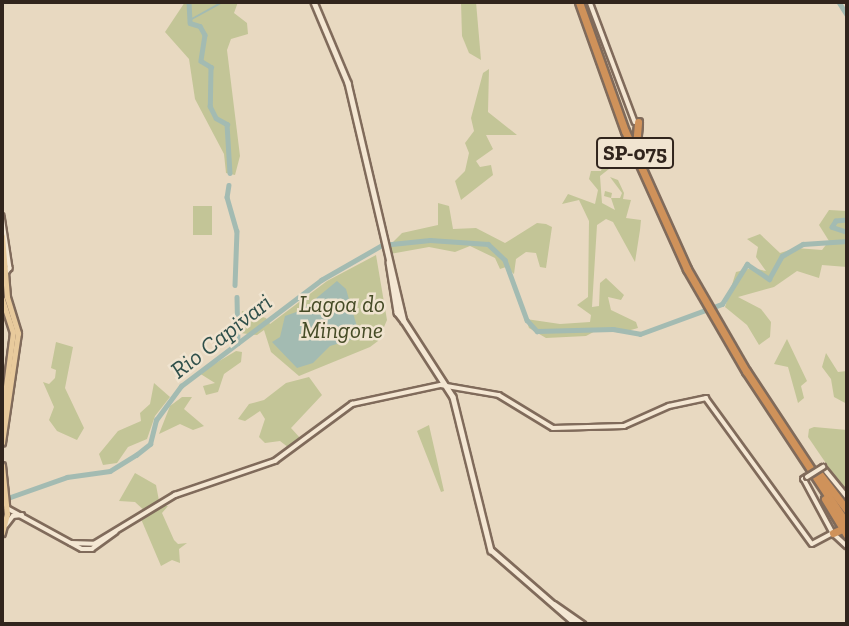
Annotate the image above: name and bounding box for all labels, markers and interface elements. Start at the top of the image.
road number: SP-075 [595,136,675,170]
water label: Rio Capivari [165,288,277,384]
park label: Lagoa do Mingone [299,290,385,344]

